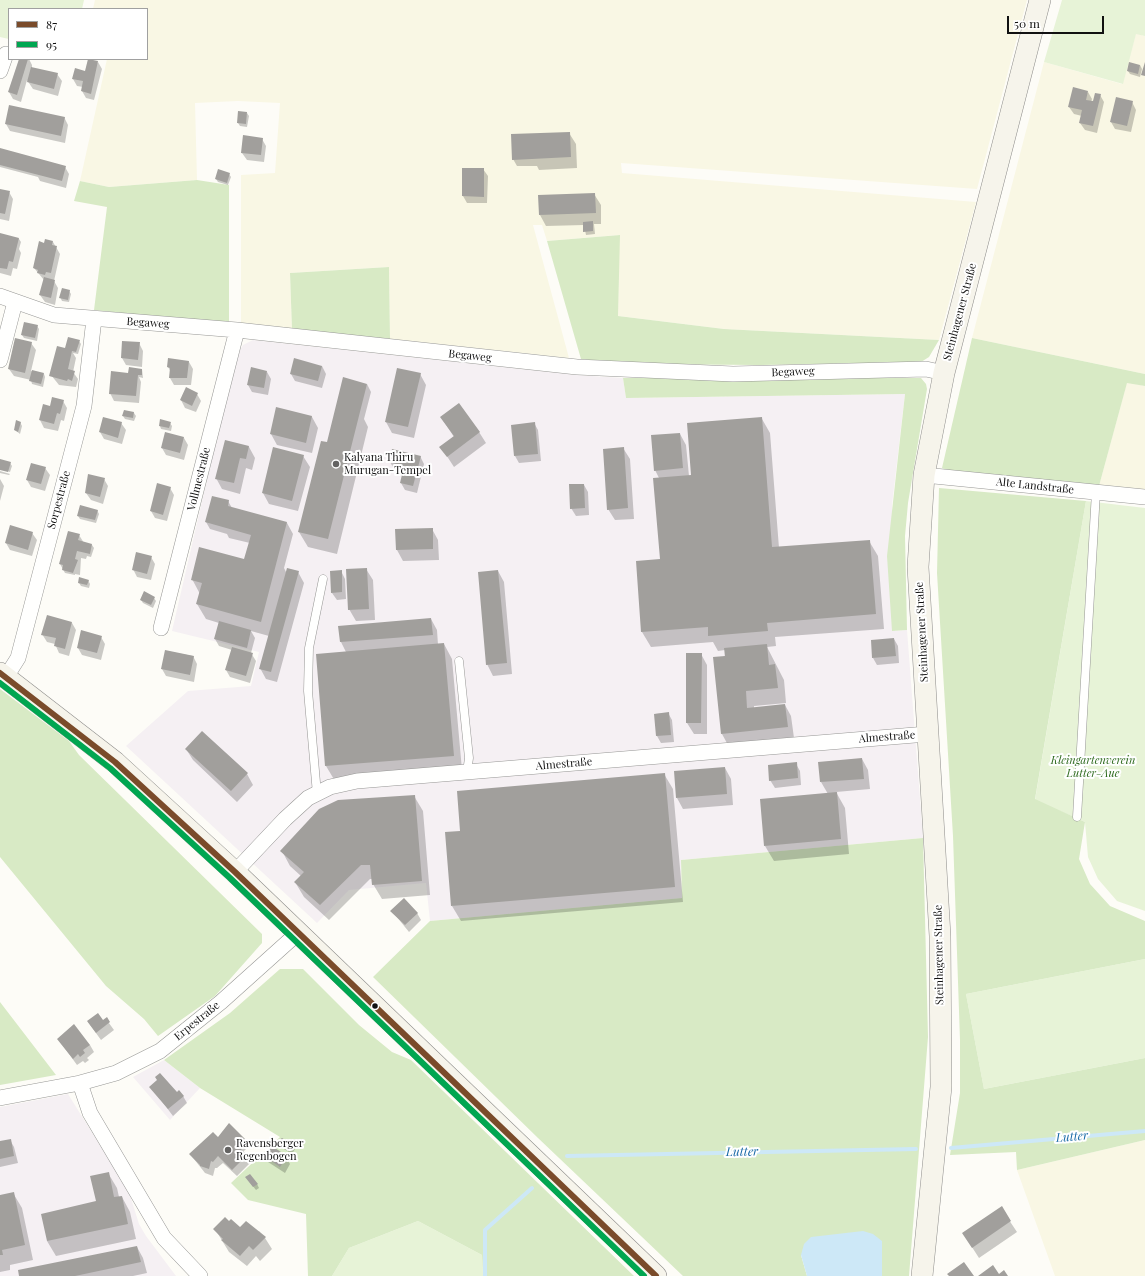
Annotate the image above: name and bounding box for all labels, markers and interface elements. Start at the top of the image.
legend [8,8,148,60]
scale bar [1009,8,1106,34]
text: 50 m [1014,15,1040,31]
text: 87 [46,16,57,32]
text: 95 [46,36,57,52]
street label: Steinhagener Straße [941,262,979,362]
street label: Begaweg [126,315,170,331]
street label: Begaweg [448,347,492,365]
street label: Begaweg [771,365,815,379]
street label: Vollmestraße [185,446,213,512]
place label: Kalyana Thiru Murugan-Tempel [344,451,431,477]
marker: Kalyana Thiru Murugan-Tempel [331,459,341,469]
street label: Sorpestraße [45,469,73,531]
street label: Alte Landstraße [995,475,1075,497]
street label: Steinhagener Straße [913,582,931,682]
street label: Almestraße [858,728,916,746]
park label: Kleingartenverein Lutter-Aue [1051,754,1135,780]
street label: Almestraße [535,755,593,773]
street label: Steinhagener Straße [932,905,946,1005]
street label: Erpestraße [172,999,222,1043]
unlabelled marker [370,1001,380,1011]
water label: Lutter [1055,1128,1089,1146]
place label: Ravensberger Regenbogen [236,1137,304,1163]
marker: Ravensberger Regenbogen [223,1145,233,1155]
water label: Lutter [726,1145,758,1159]

